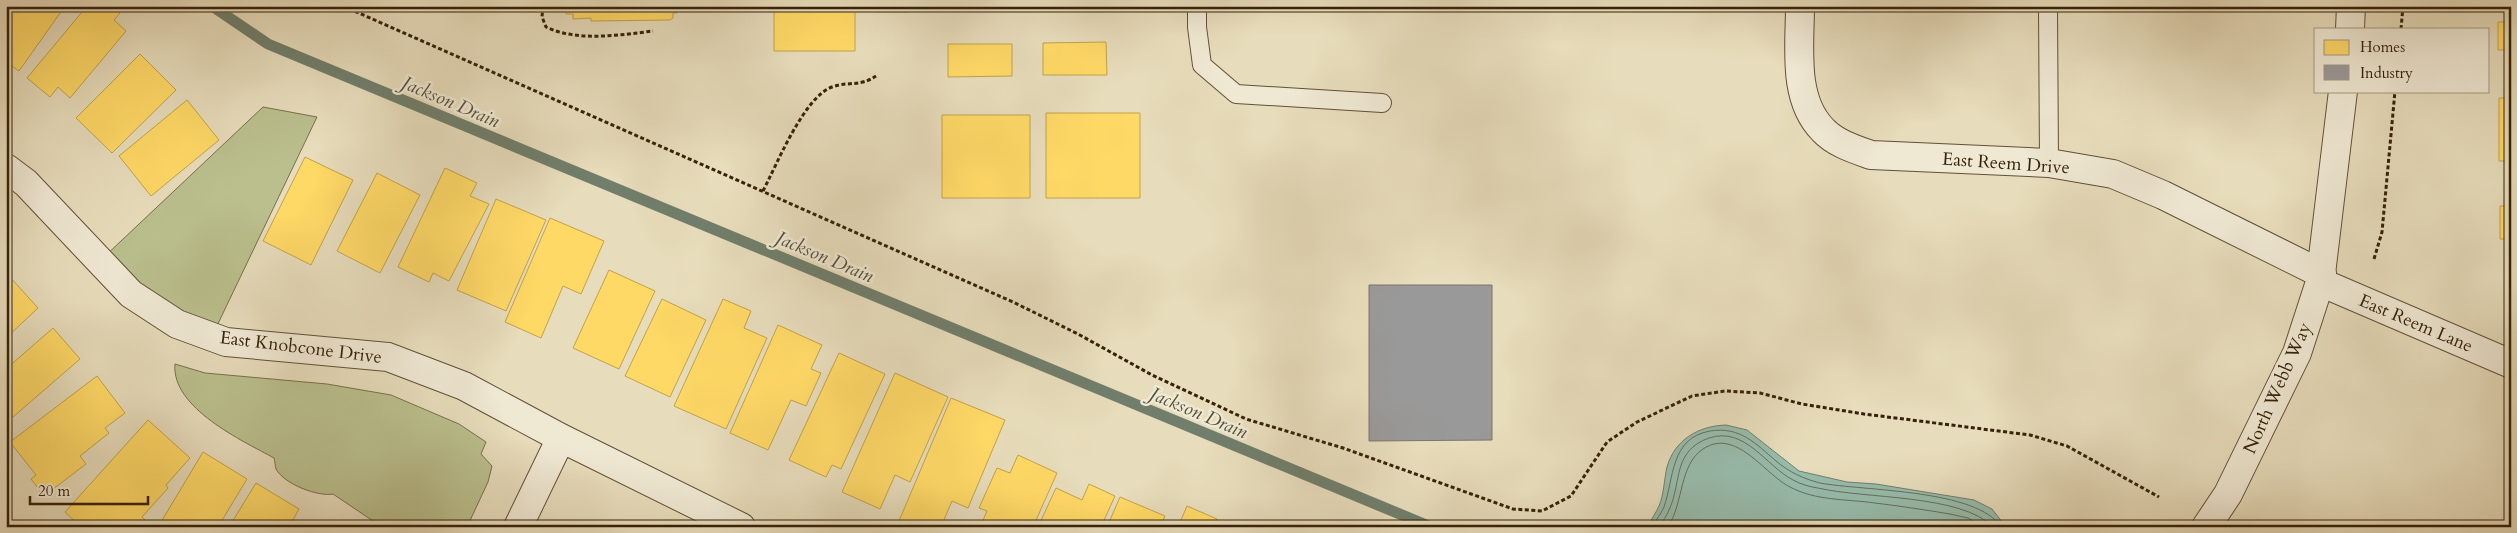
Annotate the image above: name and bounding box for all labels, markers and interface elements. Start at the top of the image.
legend [2314,28,2490,92]
text: Homes [2360,37,2405,57]
text: Industry [2360,63,2413,83]
water label: Jackson Drain [394,68,504,134]
street label: East Reem Drive [1941,147,2071,180]
water label: Jackson Drain [768,223,878,289]
street label: East Reem Lane [2355,288,2477,359]
street label: North Webb Way [2237,318,2318,458]
street label: East Knobcone Drive [218,325,383,370]
water label: Jackson Drain [1142,379,1252,445]
scale bar [30,473,148,505]
text: 20 m [38,481,70,501]

